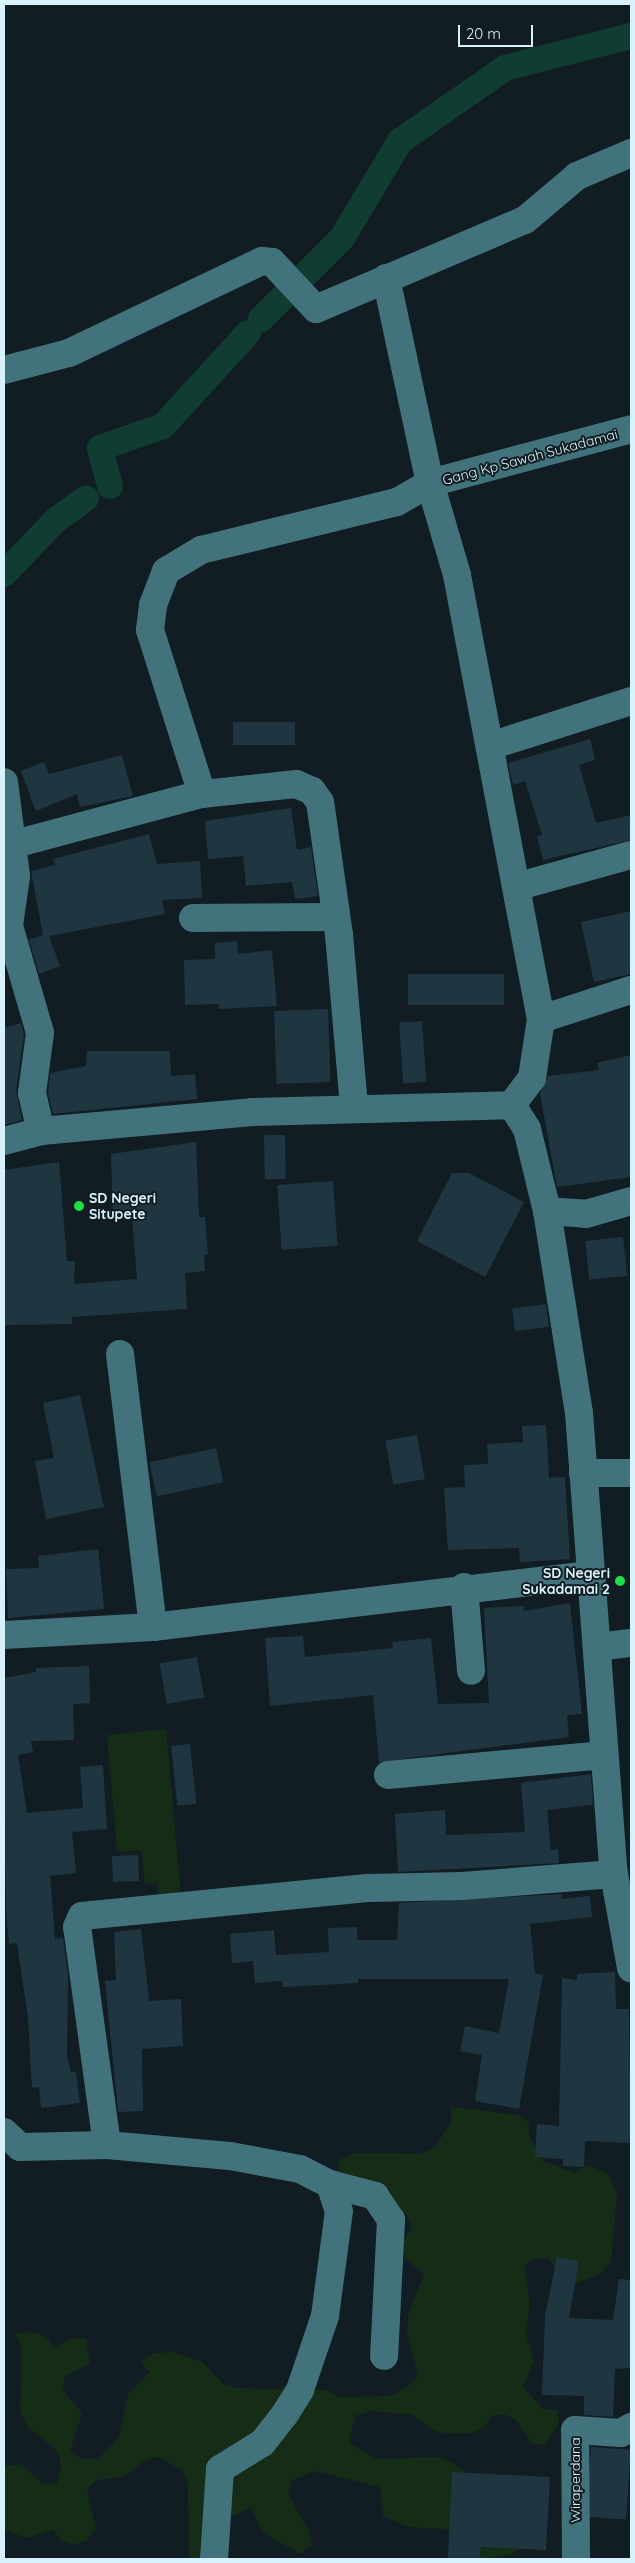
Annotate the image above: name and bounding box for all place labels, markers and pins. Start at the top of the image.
place label: SD Negeri Situpete [89,1190,156,1222]
marker: SD Negeri Situpete [73,1200,85,1212]
place label: SD Negeri Sukadamai 2 [522,1565,610,1598]
marker: SD Negeri Sukadamai 2 [614,1575,626,1587]

